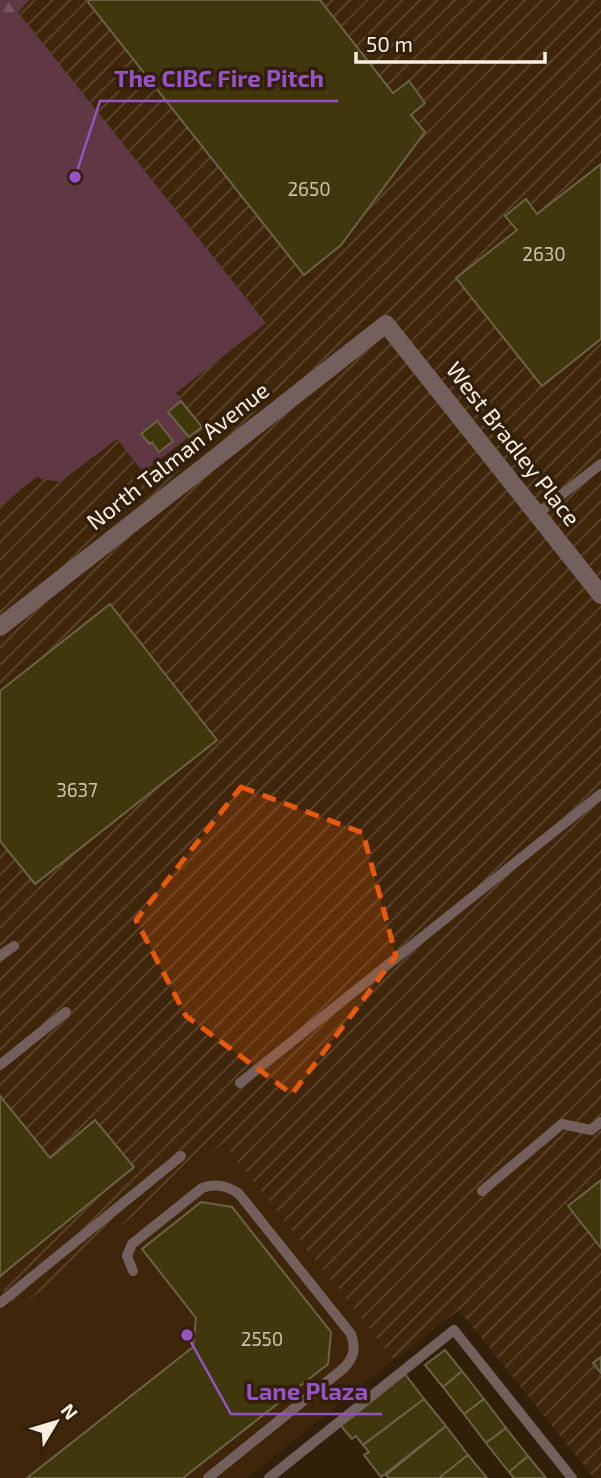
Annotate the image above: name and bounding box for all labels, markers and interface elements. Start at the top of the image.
scale bar [356,21,545,65]
text: 50 m [366,31,413,56]
callout: The CIBC Fire Pitch [100,56,338,101]
text: The CIBC Fire Pitch [114,63,324,92]
house number: 2650 [287,177,331,200]
house number: 2630 [522,242,566,265]
street label: West Bradley Place [441,356,587,531]
street label: North Talman Avenue [81,375,274,535]
house number: 3637 [56,778,98,801]
house number: 2550 [241,1327,283,1350]
callout: Lane Plaza [231,1369,382,1414]
text: Lane Plaza [246,1376,368,1405]
north arrow [21,1387,91,1457]
text: N [57,1399,83,1424]

